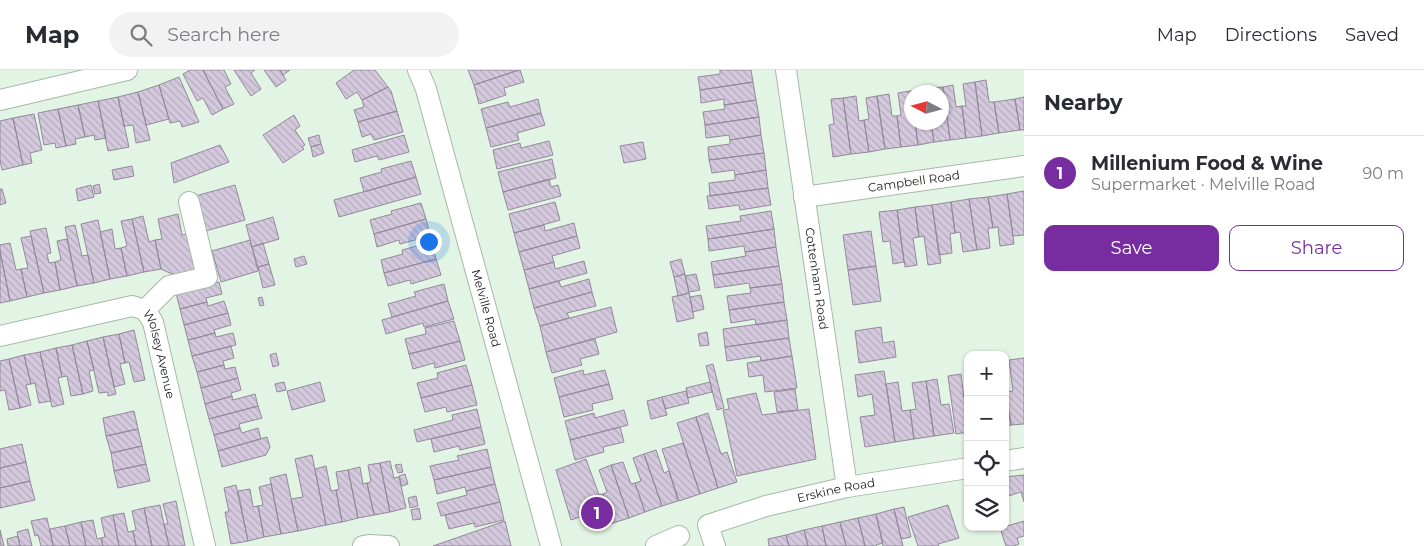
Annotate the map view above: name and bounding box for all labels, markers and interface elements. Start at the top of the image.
search box [109,12,459,57]
text: Map [25,20,79,49]
icon: search [127,21,155,49]
text: Search here [167,23,280,46]
text: Map [1157,24,1197,46]
text: Directions [1225,24,1317,46]
text: Saved [1345,24,1399,46]
north arrow [904,85,949,130]
text: Nearby [1044,90,1123,115]
text: Millenium Food & Wine [1091,152,1323,175]
text: 1 [1057,164,1063,183]
text: 90 m [1362,164,1404,183]
street label: Campbell Road [867,167,961,195]
text: Supermarket · Melville Road [1091,175,1315,194]
button: Save [1044,225,1219,271]
button: Share [1229,225,1404,271]
street label: Cottenham Road [802,227,832,331]
your location [416,229,442,255]
street label: Melville Road [469,268,504,349]
street label: Wolsey Avenue [140,307,179,400]
map controls [964,351,1009,531]
button: + [964,351,1009,396]
button: − [964,396,1009,441]
button: locate [964,441,1009,486]
street label: Erskine Road [796,475,876,505]
button: layers [964,486,1009,531]
pin: 1 [581,494,613,532]

